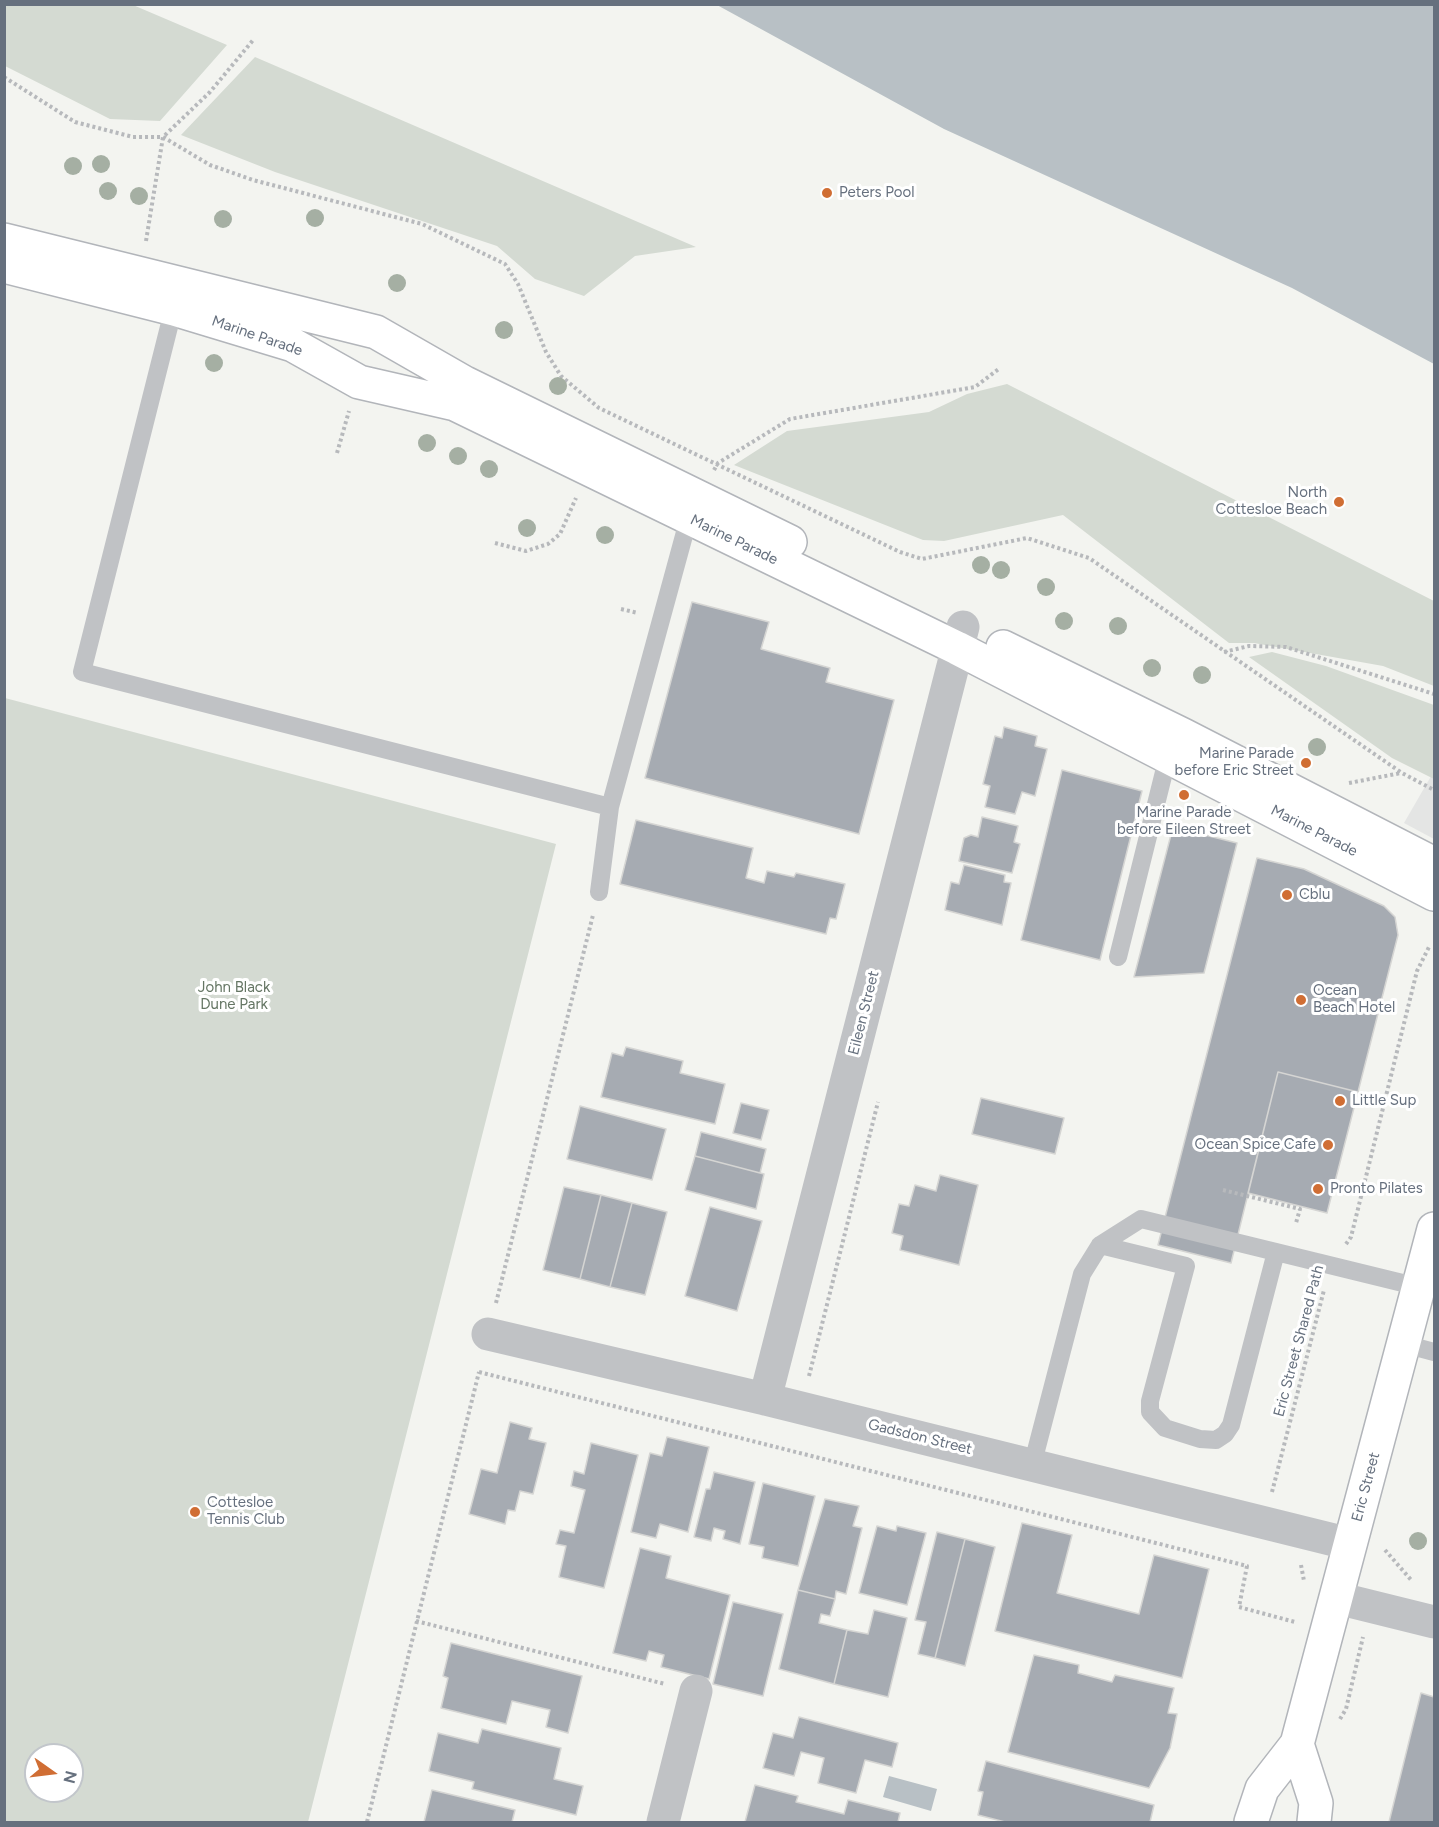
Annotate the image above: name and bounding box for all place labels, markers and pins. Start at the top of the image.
place label: Peters Pool [839,184,915,202]
marker: Peters Pool [820,186,834,200]
place label: North Cottesloe Beach [1216,484,1327,519]
marker: North Cottesloe Beach [1332,495,1346,509]
place label: Marine Parade before Eric Street [1175,745,1294,780]
marker: Marine Parade before Eric Street [1299,756,1313,770]
marker: Marine Parade before Eileen Street [1177,788,1191,802]
place label: Marine Parade before Eileen Street [1117,804,1251,839]
place label: Cblu [1299,886,1330,904]
marker: Cblu [1280,888,1294,902]
place label: Ocean Beach Hotel [1313,982,1395,1017]
marker: Ocean Beach Hotel [1294,993,1308,1007]
place label: Little Sup [1352,1092,1416,1110]
marker: Little Sup [1333,1094,1347,1108]
place label: Ocean Spice Cafe [1195,1136,1316,1154]
marker: Ocean Spice Cafe [1321,1138,1335,1152]
place label: Pronto Pilates [1330,1180,1423,1198]
marker: Pronto Pilates [1311,1182,1325,1196]
place label: Cottesloe Tennis Club [207,1494,285,1529]
marker: Cottesloe Tennis Club [188,1505,202,1519]

